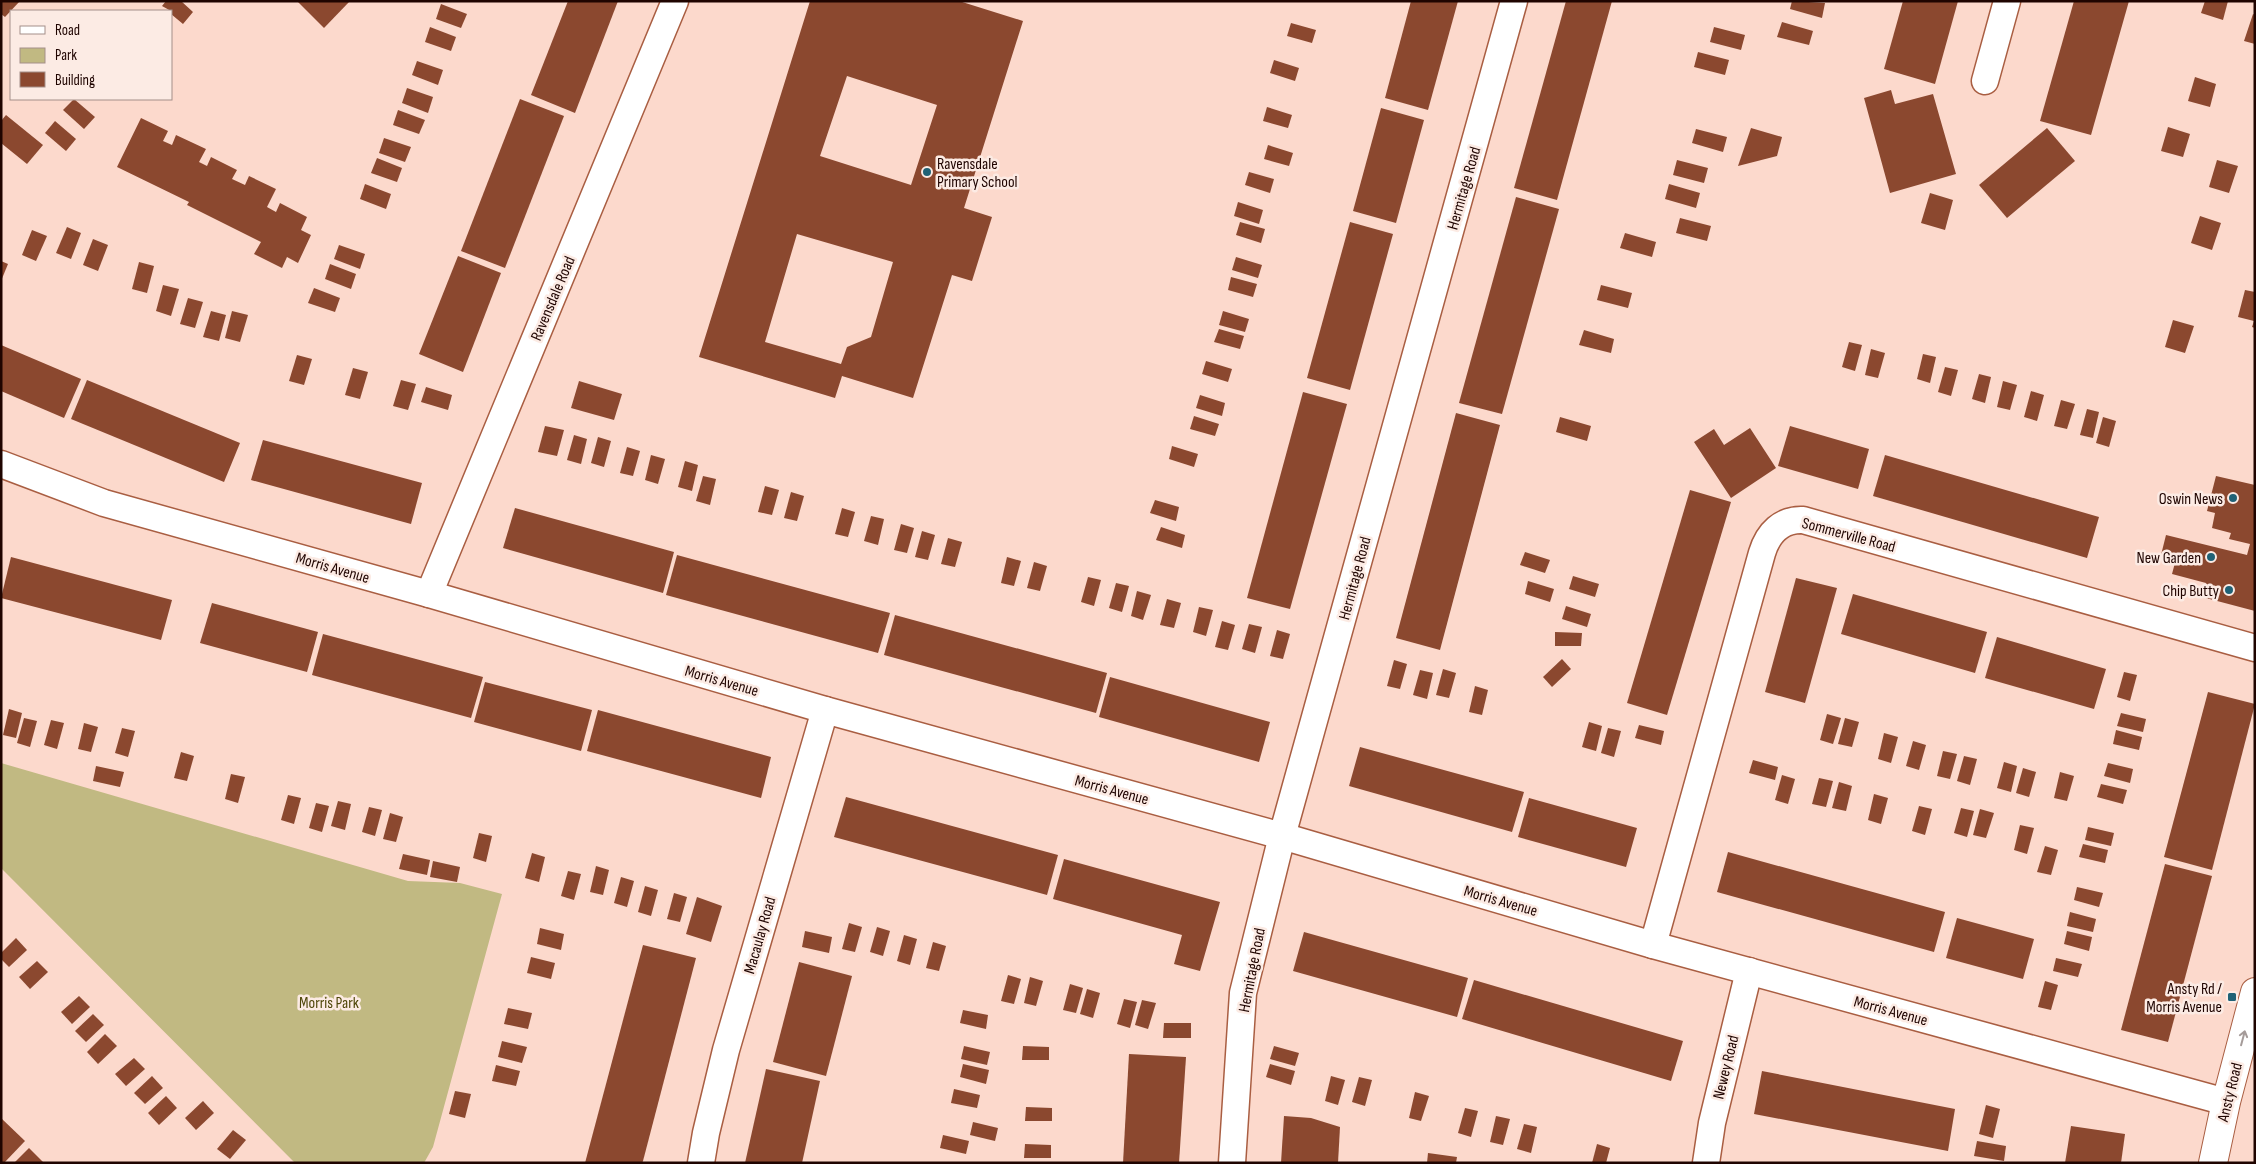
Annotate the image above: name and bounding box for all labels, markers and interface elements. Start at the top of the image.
legend [10,10,172,100]
text: Road [55,21,80,40]
text: Park [55,46,77,65]
text: Building [55,71,95,90]
street label: Hermitage Road [1444,145,1485,232]
place label: Ravensdale Primary School [937,155,1018,192]
marker: Ravensdale Primary School [921,166,933,178]
street label: Ravensdale Road [527,254,580,344]
place label: Oswin News [2159,490,2223,509]
marker: Oswin News [2227,492,2239,504]
street label: Sommerville Road [1800,514,1897,557]
street label: Hermitage Road [1335,535,1376,622]
street label: Morris Avenue [294,549,372,588]
place label: New Garden [2137,549,2201,568]
marker: New Garden [2205,551,2217,563]
place label: Chip Butty [2162,582,2219,601]
marker: Chip Butty [2223,584,2235,596]
street label: Morris Avenue [683,662,761,701]
street label: Morris Avenue [1073,771,1151,809]
street label: Morris Avenue [1462,882,1540,921]
street label: Macaulay Road [740,895,780,976]
street label: Hermitage Road [1235,927,1270,1014]
place label: Ansty Rd / Morris Avenue [2146,980,2222,1017]
marker: Ansty Rd / Morris Avenue [2226,991,2238,1003]
street label: Morris Avenue [1852,992,1930,1030]
park label: Morris Park [299,994,359,1013]
one-way arrow [2239,1030,2248,1046]
street label: Newey Road [1709,1033,1744,1101]
street label: Ansty Road [2214,1061,2247,1125]

